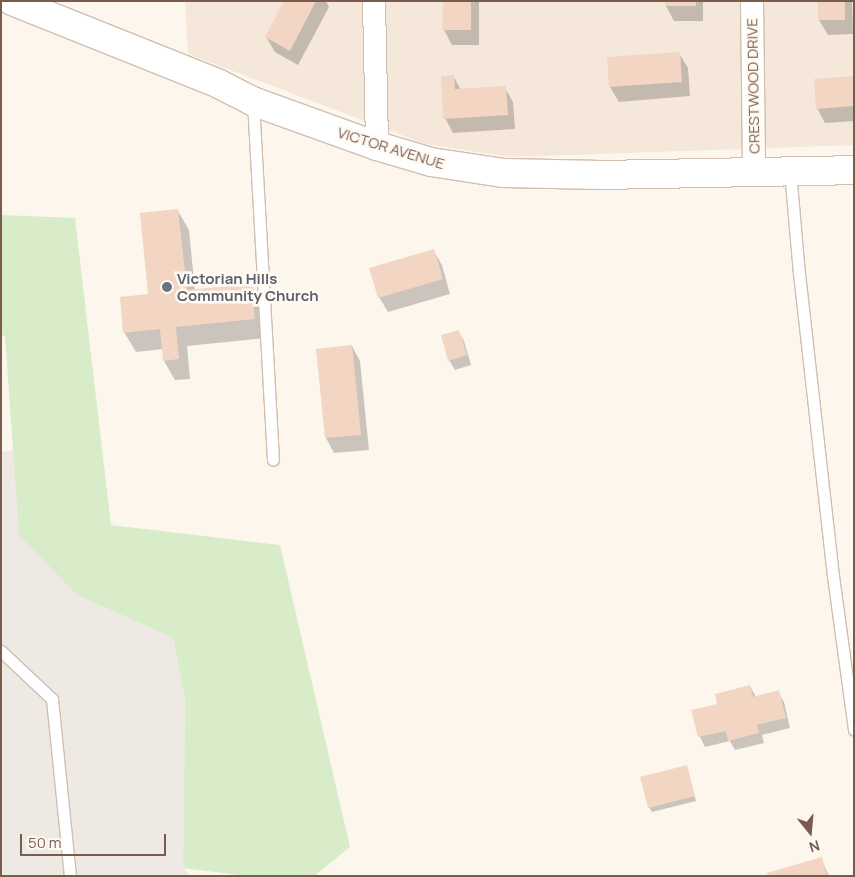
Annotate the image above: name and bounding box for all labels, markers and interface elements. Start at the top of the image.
street label: CRESTWOOD DRIVE [743,18,763,154]
street label: VICTOR AVENUE [335,123,447,173]
place label: Victorian Hills Community Church [177,269,319,304]
marker: Victorian Hills Community Church [161,281,173,293]
north arrow [785,807,835,857]
scale bar [22,824,169,856]
text: 50 m [28,832,62,853]
text: N [807,836,822,857]

